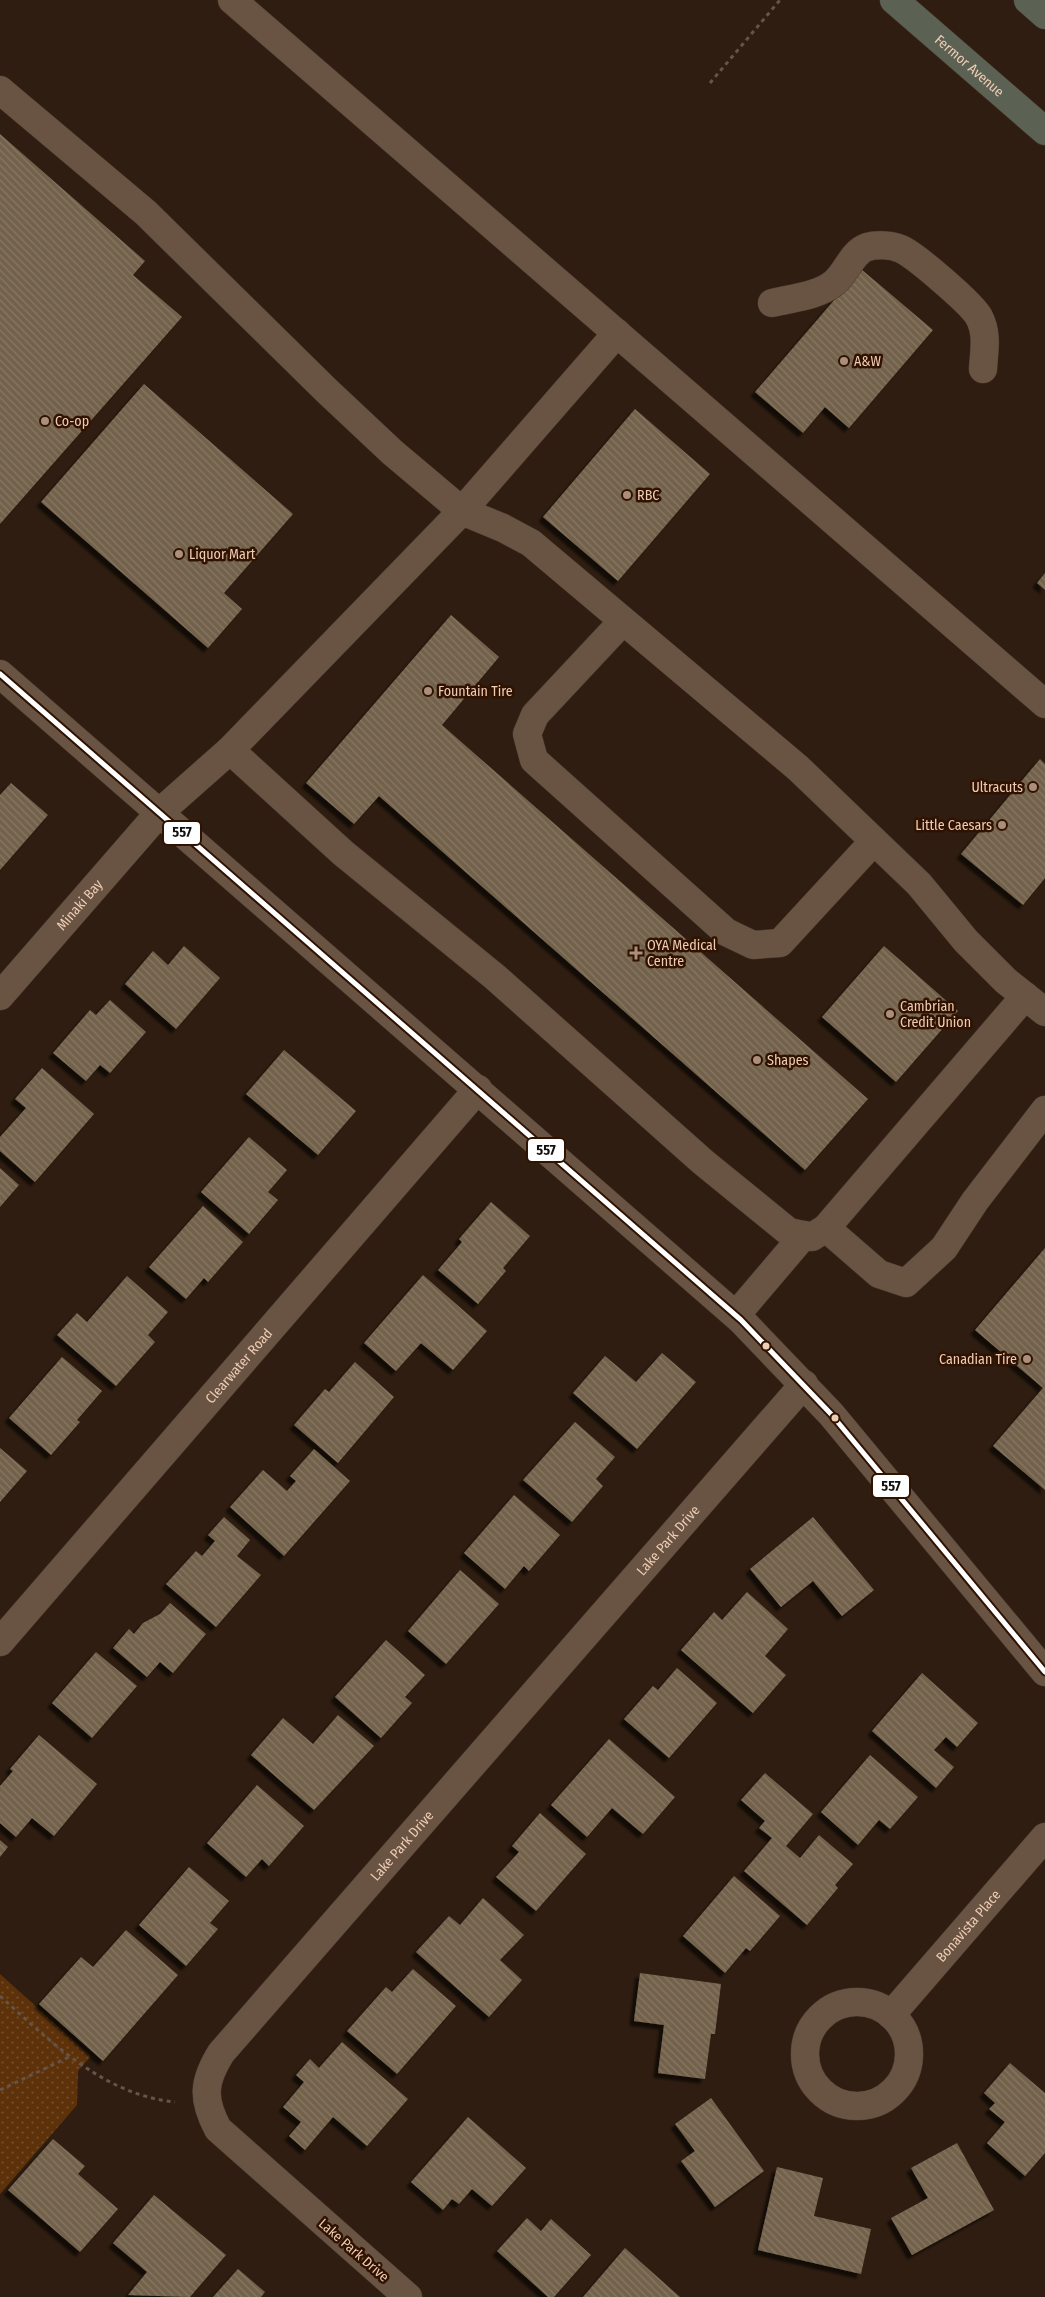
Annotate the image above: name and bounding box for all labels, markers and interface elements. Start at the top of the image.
street label: Fermor Avenue [931,31,1007,101]
place label: A&W [854,353,881,370]
marker: A&W [838,355,850,367]
place label: Co-op [55,413,89,430]
marker: Co-op [39,415,51,427]
place label: RBC [637,487,659,504]
marker: RBC [621,489,633,501]
place label: Liquor Mart [189,546,256,563]
marker: Liquor Mart [173,548,185,560]
place label: Fountain Tire [438,683,513,700]
marker: Fountain Tire [422,685,434,697]
place label: Ultracuts [971,779,1023,796]
marker: Ultracuts [1027,781,1039,793]
place label: Little Caesars [915,817,992,834]
marker: Little Caesars [996,819,1008,831]
line badge: 557 [163,821,201,845]
text: 557 [172,824,192,841]
street label: Minaki Bay [53,876,107,934]
place label: OYA Medical Centre [647,937,717,970]
marker: OYA Medical Centre [629,946,643,960]
place label: Cambrian Credit Union [900,998,971,1031]
marker: Cambrian Credit Union [884,1008,896,1020]
place label: Shapes [767,1052,809,1069]
marker: Shapes [751,1054,763,1066]
line badge: 557 [527,1138,565,1162]
text: 557 [536,1142,556,1159]
street label: Clearwater Road [202,1325,276,1407]
unlabelled marker [761,1341,771,1351]
place label: Canadian Tire [939,1351,1017,1368]
marker: Canadian Tire [1021,1353,1033,1365]
unlabelled marker [830,1413,840,1423]
line badge: 557 [872,1474,910,1498]
text: 557 [881,1478,901,1495]
street label: Lake Park Drive [633,1502,704,1579]
street label: Lake Park Drive [367,1807,437,1884]
street label: Bonavista Place [933,1886,1004,1966]
street label: Lake Park Drive [315,2215,392,2285]

